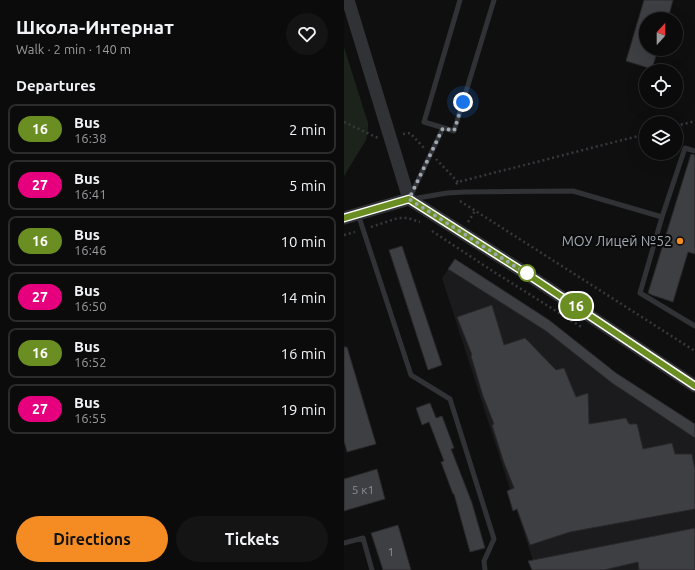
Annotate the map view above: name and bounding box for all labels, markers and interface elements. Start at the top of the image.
north arrow [639,12,683,56]
map controls [639,12,683,160]
button: heart [286,13,328,55]
text: Школа-Интернат [16,16,174,38]
text: Walk · 2 min · 140 m [16,42,131,56]
button: locate [639,64,683,108]
text: Departures [16,77,96,94]
your location [453,92,473,112]
text: Bus [74,114,100,131]
button: layers [639,116,683,160]
text: 16 [32,121,48,137]
text: 2 min [289,121,326,138]
text: 16:38 [74,131,107,145]
text: Bus [74,170,100,187]
text: 27 [32,177,48,193]
text: 5 min [289,177,326,194]
text: 16:41 [74,187,107,201]
text: Bus [74,226,100,243]
text: 16 [32,233,48,249]
text: 10 min [280,233,326,250]
place label: МОУ Лицей №52 [562,233,672,249]
marker: МОУ Лицей №52 [675,236,685,246]
text: 16:46 [74,243,107,257]
unlabelled marker [518,264,536,282]
text: Bus [74,282,100,299]
text: 27 [32,289,48,305]
text: 14 min [280,289,326,306]
line badge: 16 [558,293,594,319]
text: 16 [568,298,584,314]
text: 16:50 [74,299,107,313]
text: Bus [74,338,100,355]
text: 16 [32,345,48,361]
text: 16 min [280,345,326,362]
text: 16:52 [74,355,107,369]
text: Bus [74,394,100,411]
text: 27 [32,401,48,417]
text: 19 min [280,401,326,418]
text: 16:55 [74,411,107,425]
house number: 5 к1 [352,483,374,496]
button: Directions [16,516,168,562]
button: Tickets [176,516,328,562]
house number: 1 [388,545,394,558]

